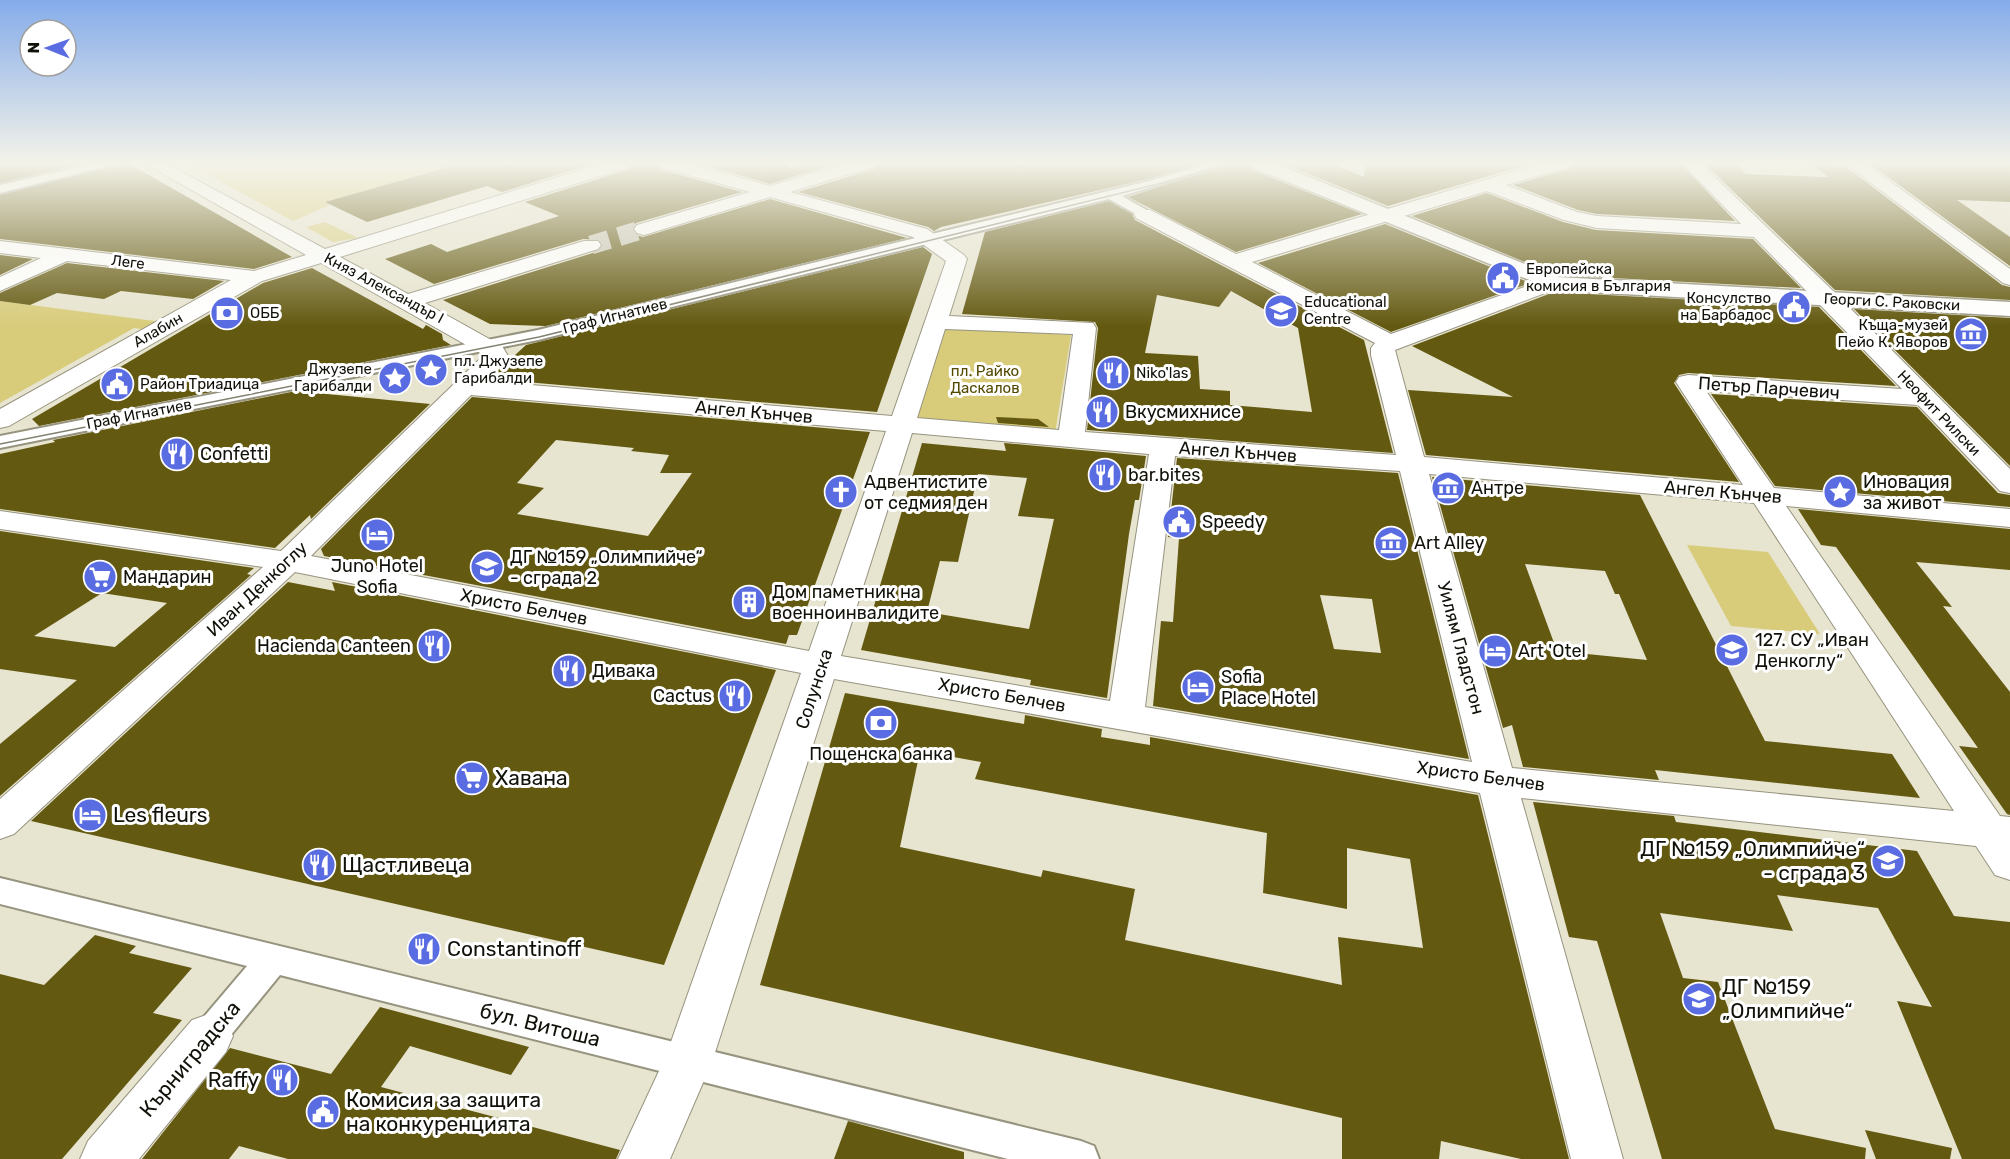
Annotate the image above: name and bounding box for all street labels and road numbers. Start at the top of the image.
street label: Княз Александър I [321,249,447,327]
street label: Леге [110,251,146,273]
street label: Георги С. Раковски [1823,289,1961,315]
street label: Граф Игнатиев [561,294,669,338]
street label: Алабин [130,309,186,351]
street label: Неофит Рилски [1894,367,1984,459]
street label: Петър Парчевич [1697,372,1841,404]
street label: Граф Игнатиев [85,395,193,433]
street label: Ангел Кънчев [694,396,814,428]
street label: Ангел Кънчев [1178,437,1298,467]
street label: Ангел Кънчев [1663,476,1783,508]
street label: Иван Денкоглу [202,537,312,641]
street label: Уилям Гладстон [1433,579,1489,717]
street label: Христо Белчев [459,584,589,630]
street label: Солунска [791,646,837,732]
street label: Христо Белчев [937,673,1067,717]
street label: Христо Белчев [1416,756,1546,796]
street label: Кърниградска [134,996,245,1122]
street label: бул. Витоша [477,997,603,1052]

